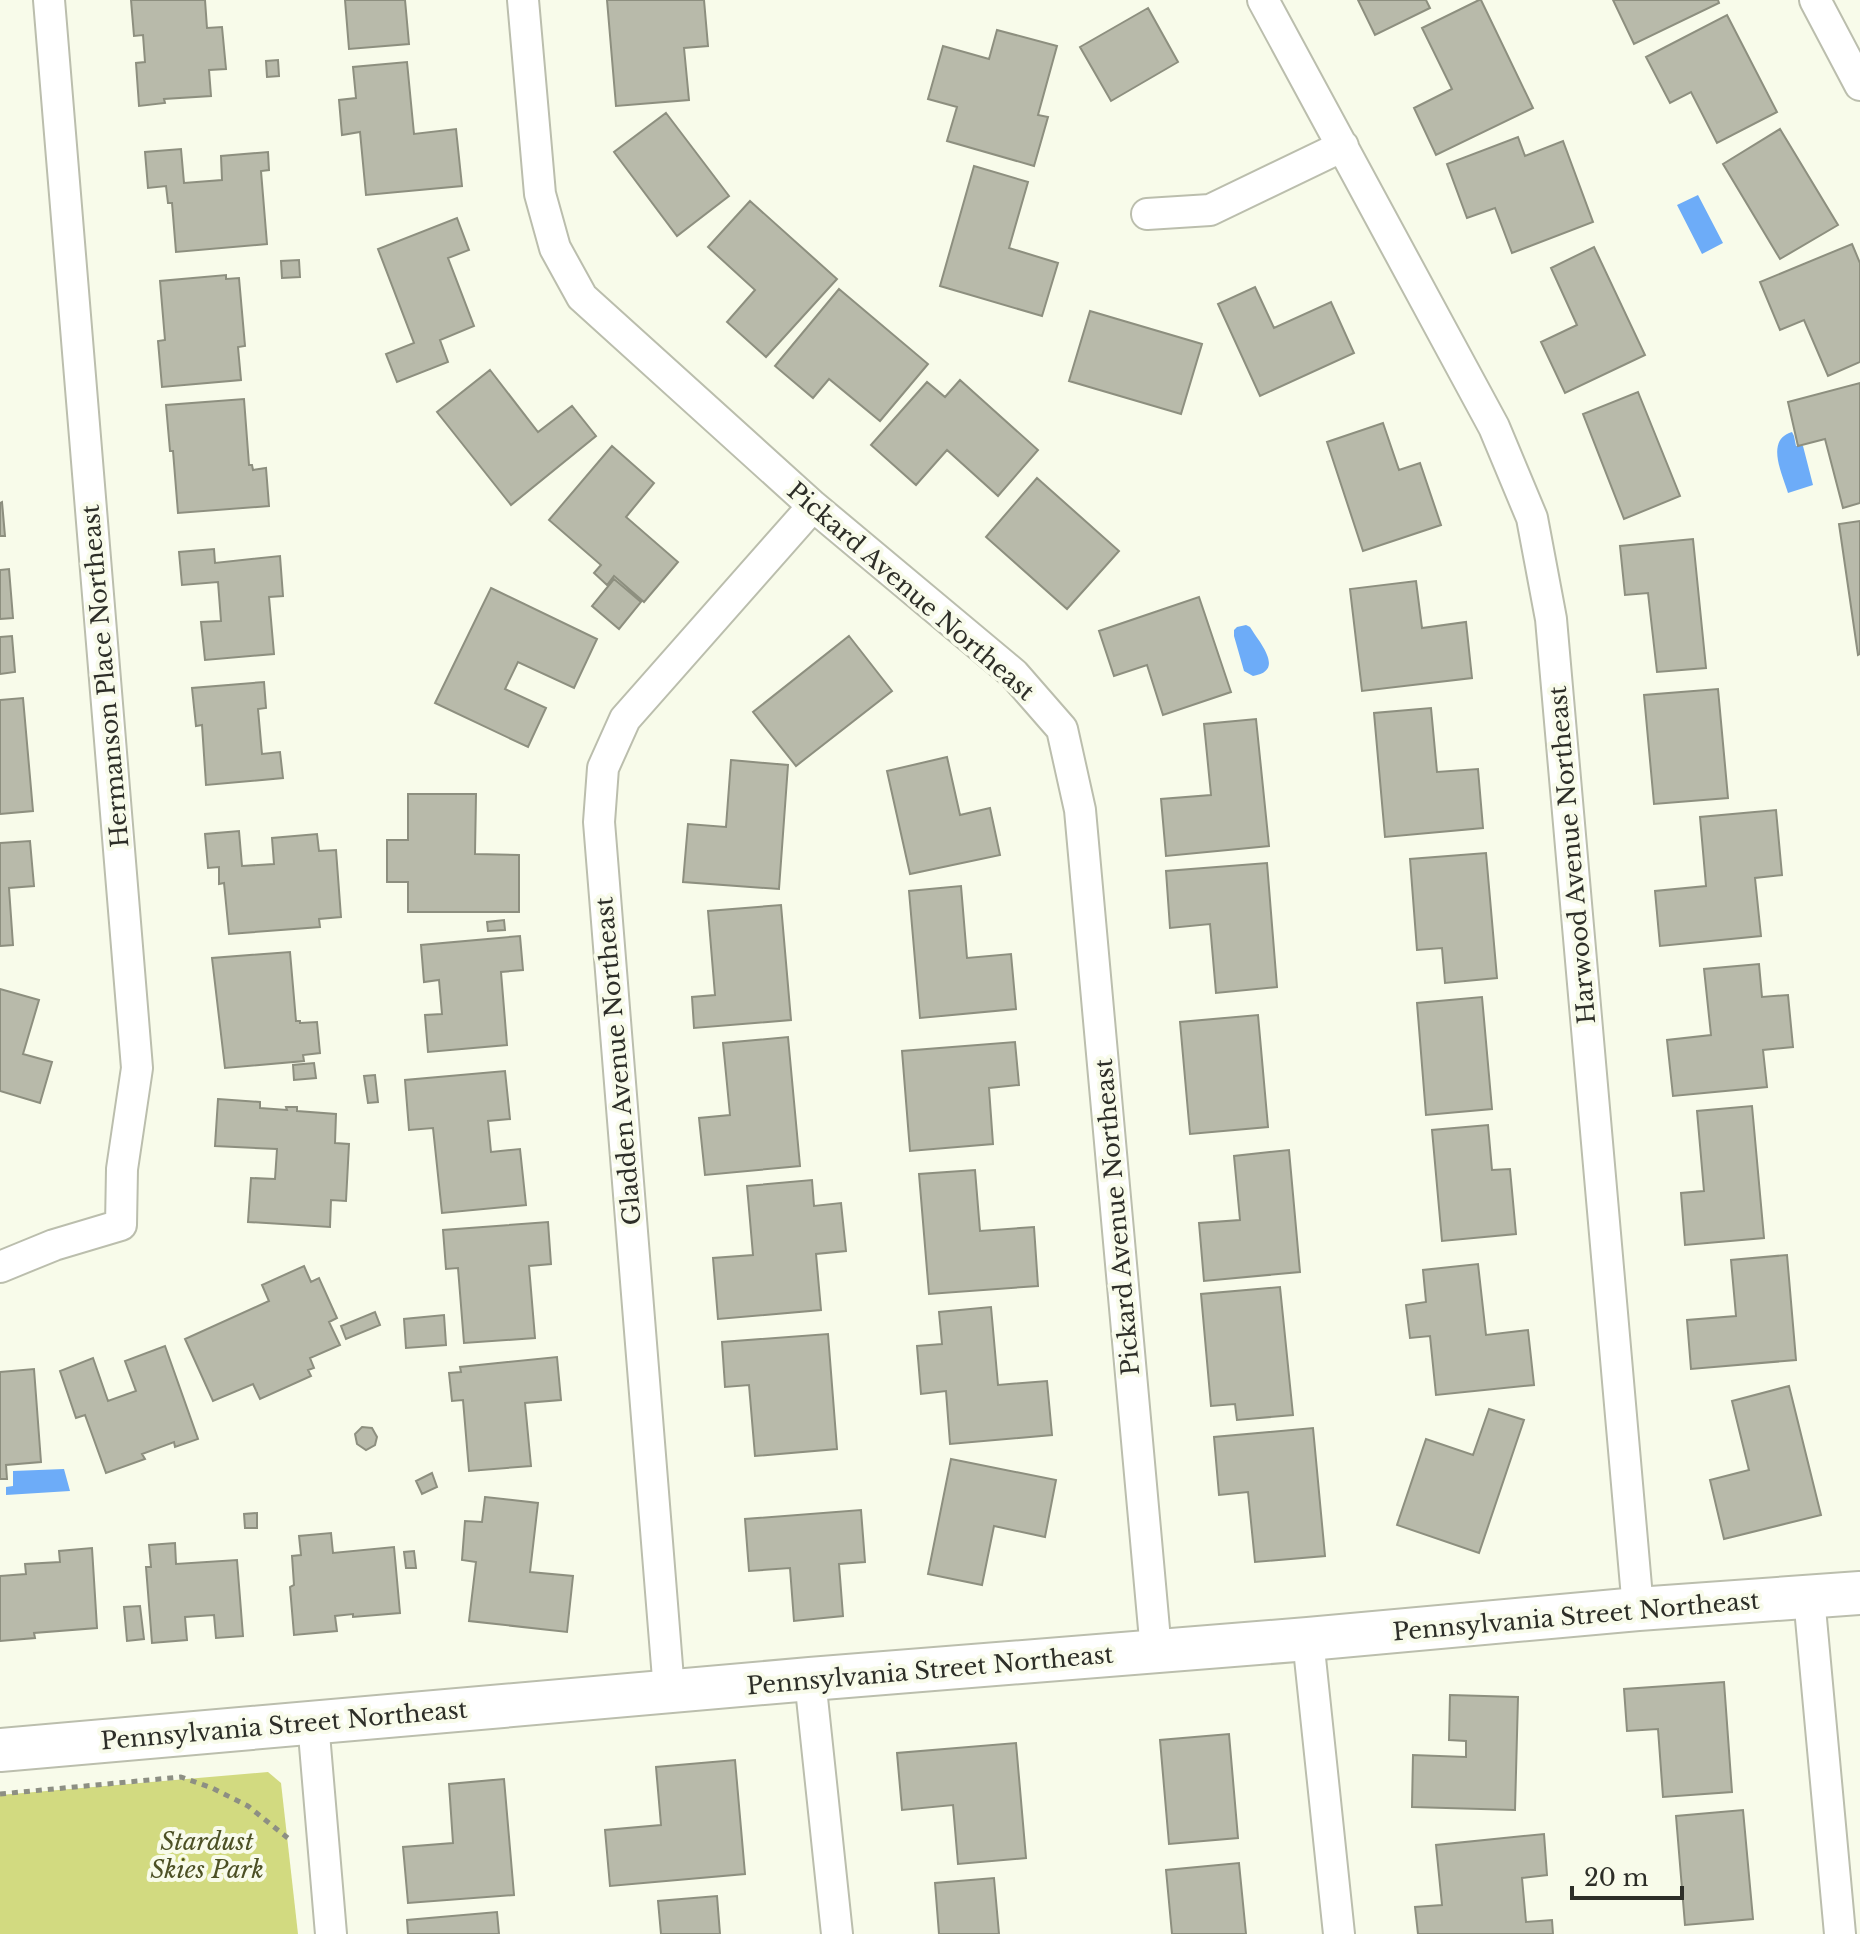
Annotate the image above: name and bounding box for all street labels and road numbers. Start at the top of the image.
street label: Pickard Avenue Northeast [782,476,1040,706]
street label: Hermanson Place Northeast [76,503,134,849]
street label: Harwood Avenue Northeast [1543,685,1601,1025]
street label: Gladden Avenue Northeast [589,896,647,1226]
street label: Pickard Avenue Northeast [1089,1057,1145,1377]
street label: Pennsylvania Street Northeast [1391,1586,1761,1646]
street label: Pennsylvania Street Northeast [745,1640,1115,1700]
street label: Pennsylvania Street Northeast [99,1695,469,1755]

